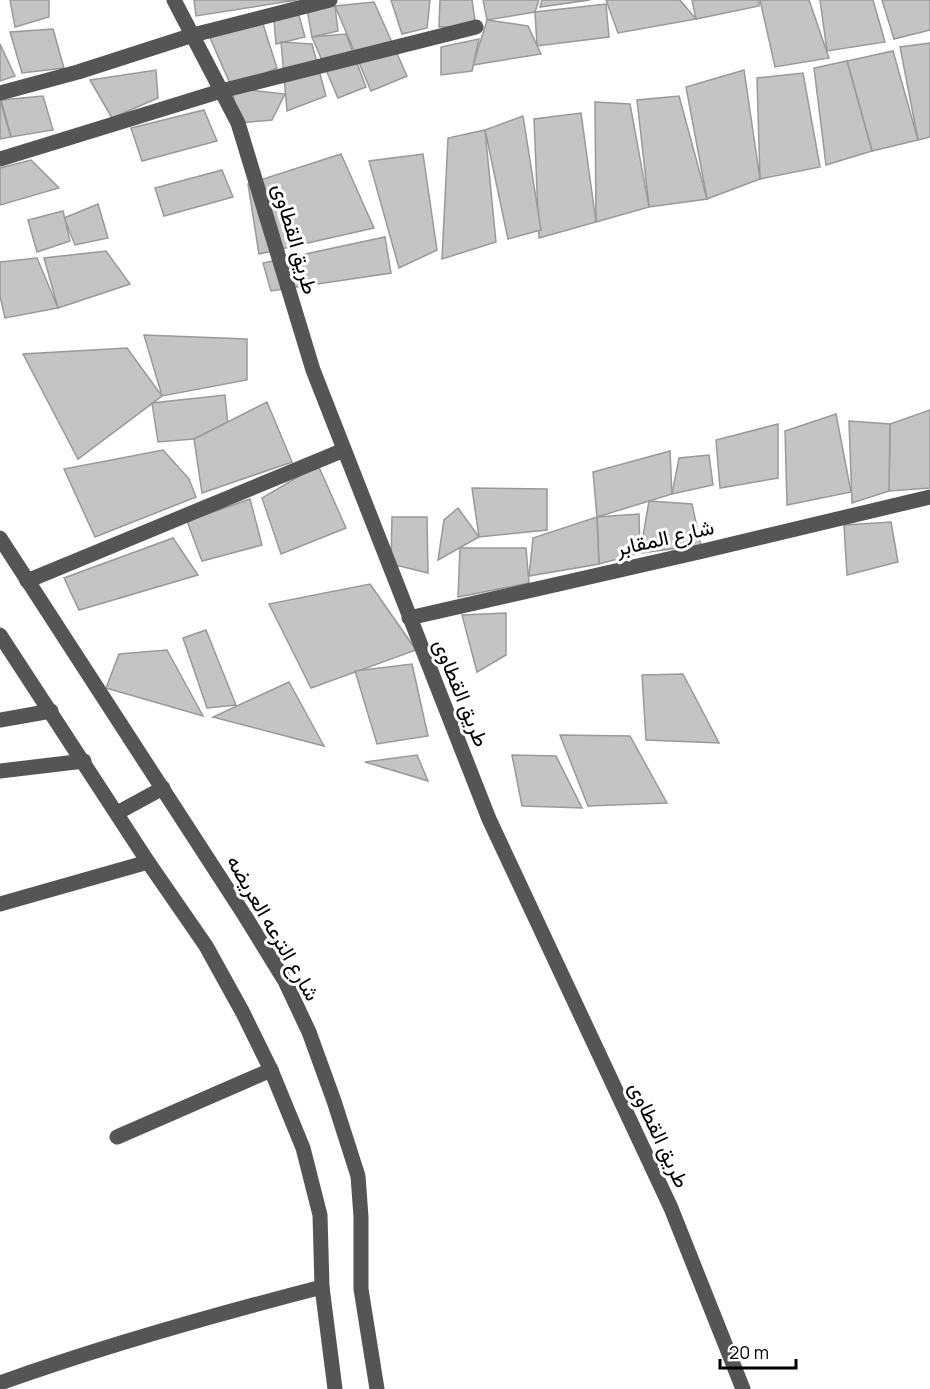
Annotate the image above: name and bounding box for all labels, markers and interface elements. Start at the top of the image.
street label: طريق القطاوى [267,180,325,297]
street label: شارع المقابر [612,512,717,563]
street label: طريق القطاوى [428,635,496,751]
street label: شارع الترعه العريضه [220,850,327,1006]
street label: طريق القطاوى [623,1077,697,1192]
scale bar [720,1332,796,1370]
text: 20 m [729,1340,769,1364]

